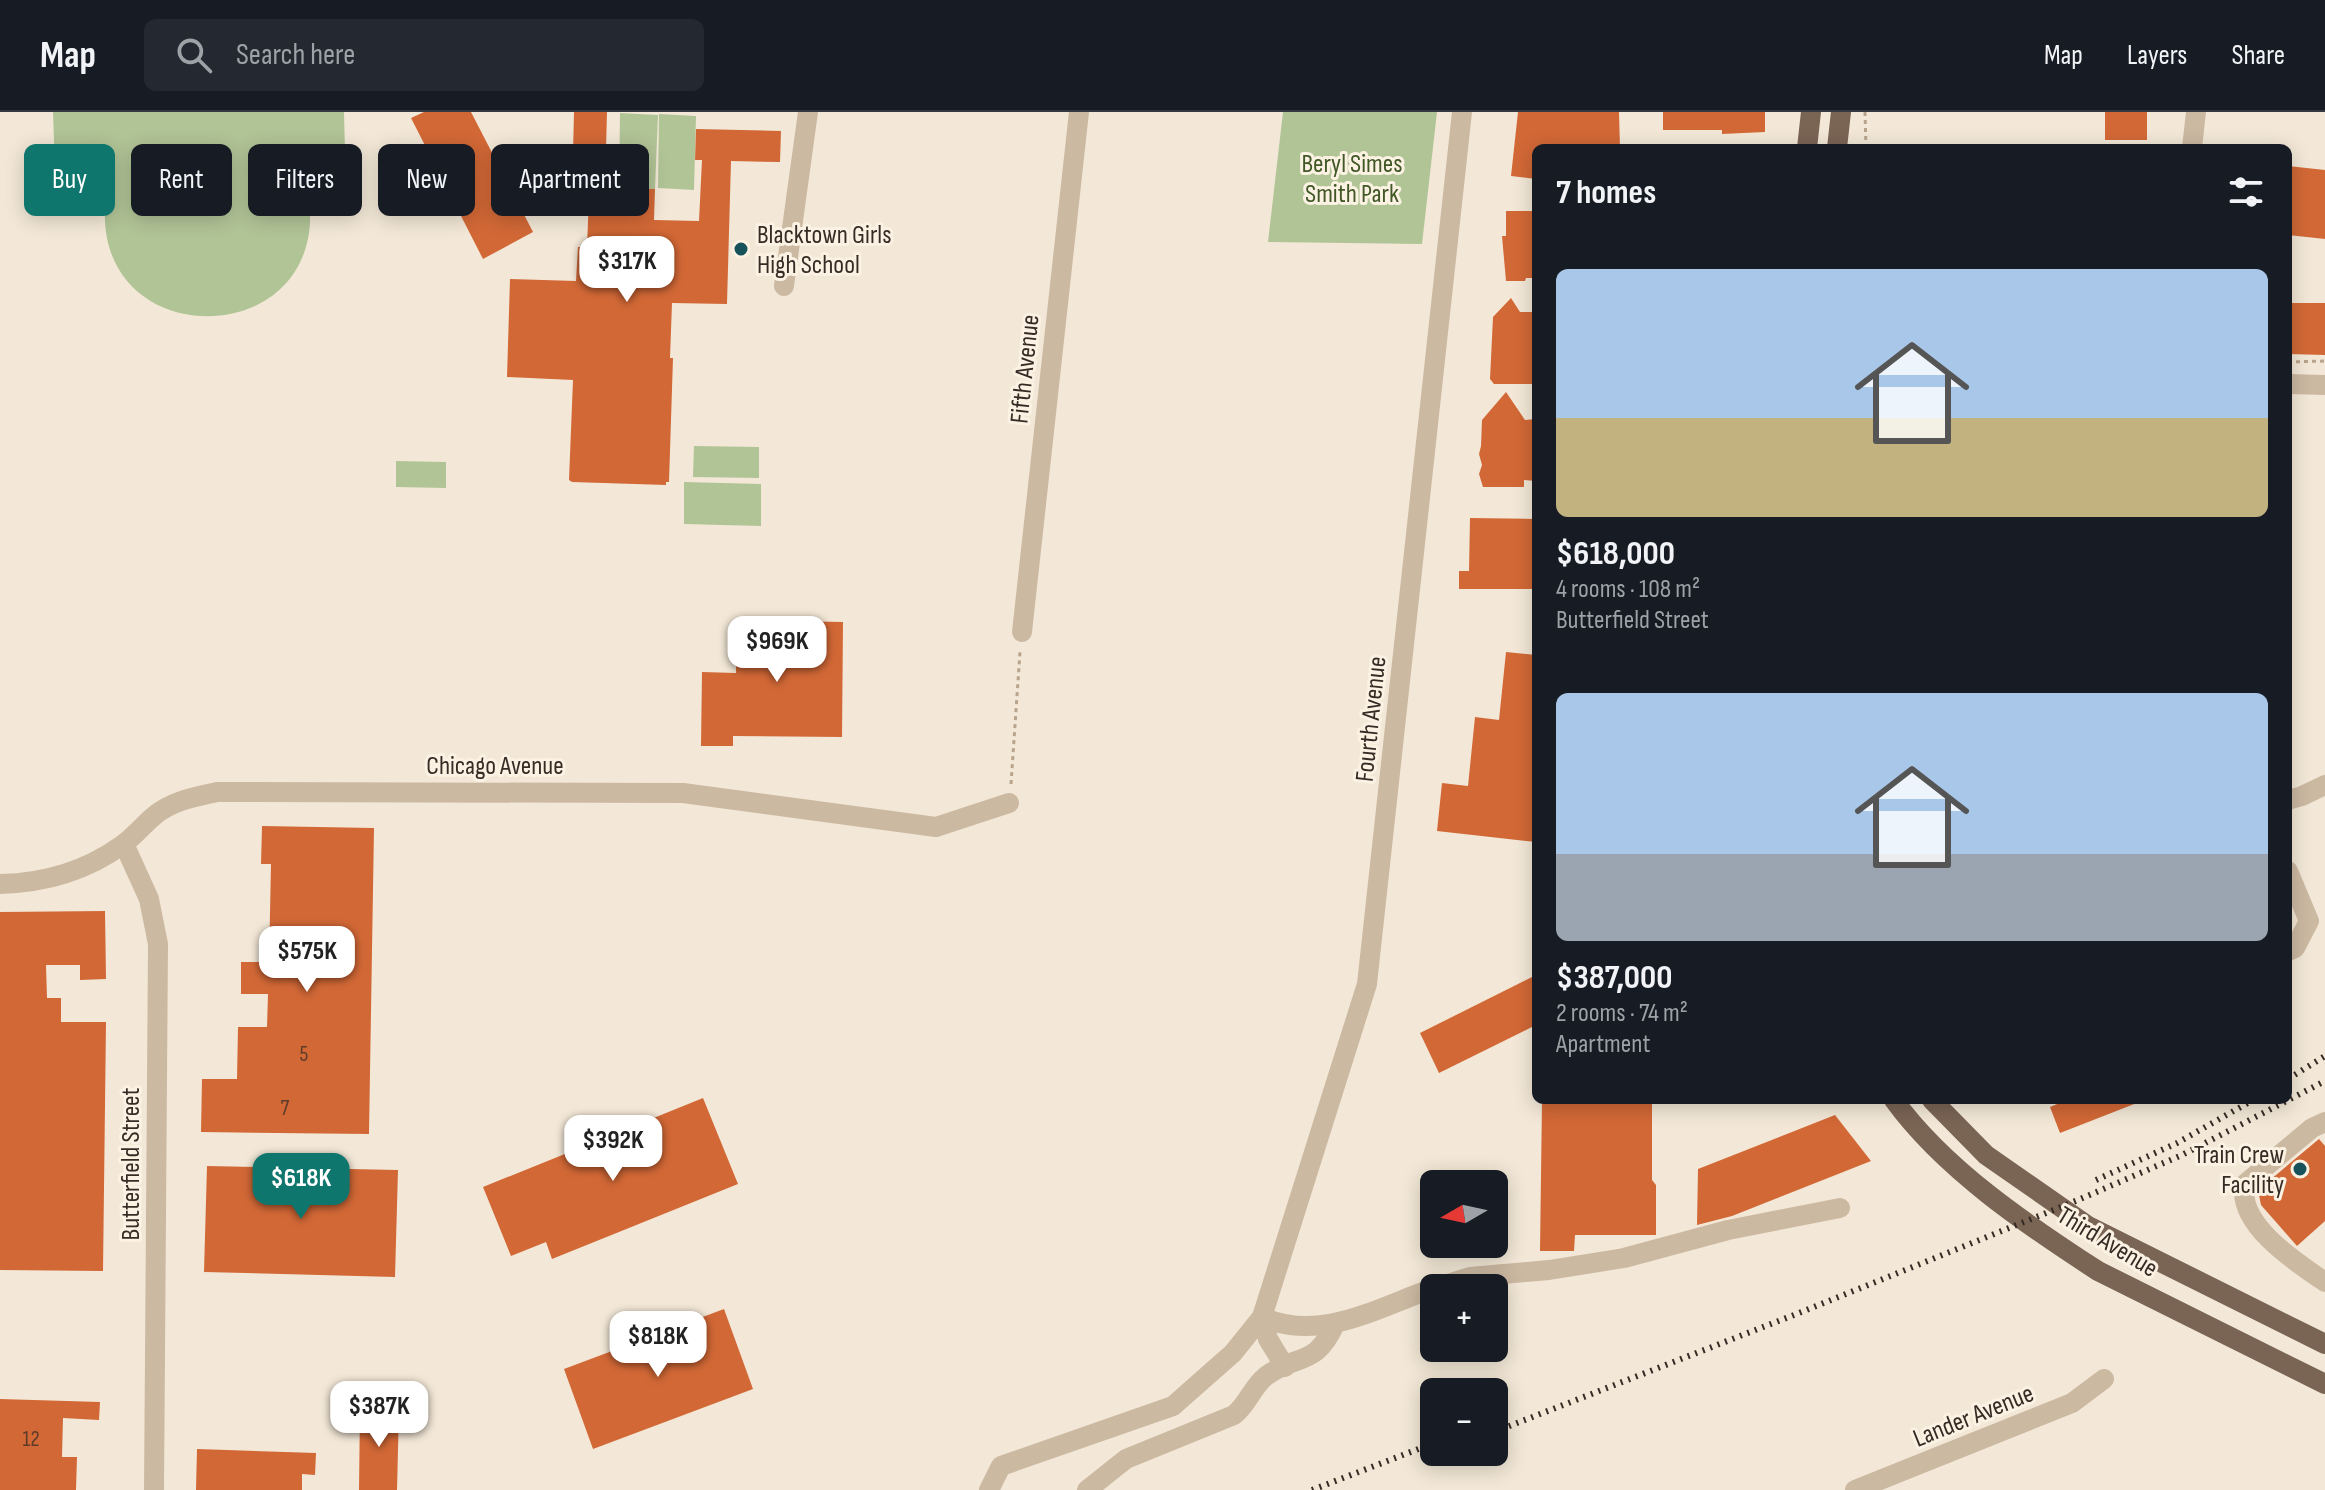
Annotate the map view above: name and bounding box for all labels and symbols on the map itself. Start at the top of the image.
park label: Beryl Simes Smith Park [1301,149,1403,210]
place label: Blacktown Girls High School [757,220,892,281]
pin: $317K [571,236,683,304]
marker: Blacktown Girls High School [732,240,750,258]
street label: Fifth Avenue [1004,313,1047,425]
pin: $969K [721,616,833,684]
street label: Fourth Avenue [1350,655,1393,783]
street label: Chicago Avenue [426,751,564,782]
pin: $575K [251,926,363,994]
house number: 5 [300,1041,309,1068]
street label: Butterfield Street [116,1088,147,1240]
house number: 7 [281,1095,290,1122]
pin: $392K [557,1115,669,1183]
place label: Train Crew Facility [2194,1140,2284,1201]
pin: $618K [245,1153,357,1221]
marker: Train Crew Facility [2291,1160,2309,1178]
north arrow [1420,1170,1508,1258]
street label: Third Avenue [2051,1200,2163,1284]
pin: $818K [602,1311,714,1379]
street label: Lander Avenue [1909,1378,2038,1455]
pin: $387K [323,1381,435,1449]
house number: 12 [22,1426,40,1453]

